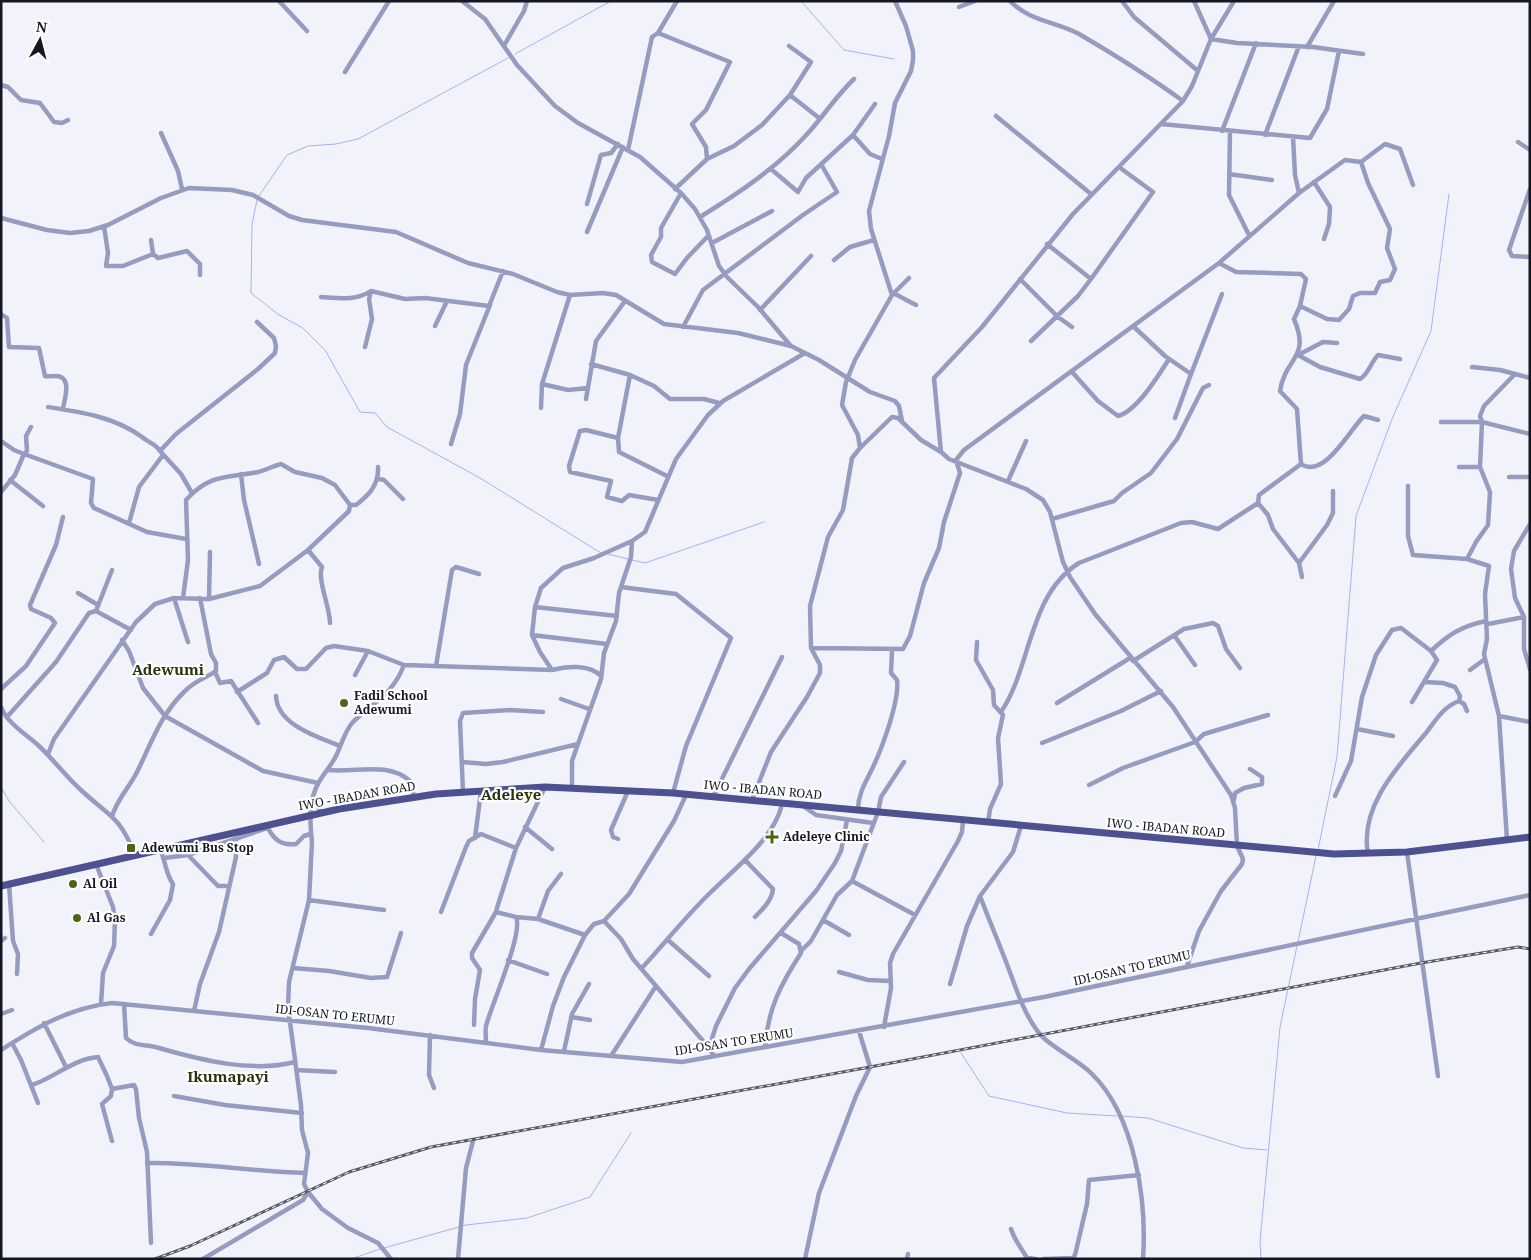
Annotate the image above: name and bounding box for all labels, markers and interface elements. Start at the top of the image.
north arrow [15,15,65,65]
text: N [35,16,48,37]
district label: Adewumi [132,659,205,679]
place label: Fadil School Adewumi [354,687,429,718]
marker: Fadil School Adewumi [338,697,350,709]
street label: IWO - IBADAN ROAD [703,776,823,803]
street label: IWO - IBADAN ROAD [297,777,417,814]
district label: Adeleye [481,784,541,804]
street label: IWO - IBADAN ROAD [1106,814,1226,841]
place label: Adeleye Clinic [783,828,870,845]
marker: Adeleye Clinic [765,830,779,844]
place label: Adewumi Bus Stop [141,839,254,856]
marker: Adewumi Bus Stop [125,842,137,854]
place label: Al Oil [83,875,118,892]
marker: Al Oil [67,878,79,890]
place label: Al Gas [87,909,126,926]
marker: Al Gas [71,912,83,924]
street label: IDI-OSAN TO ERUMU [1072,946,1193,989]
street label: IDI-OSAN TO ERUMU [274,1000,396,1029]
street label: IDI-OSAN TO ERUMU [673,1024,795,1059]
district label: Ikumapayi [187,1066,270,1086]

